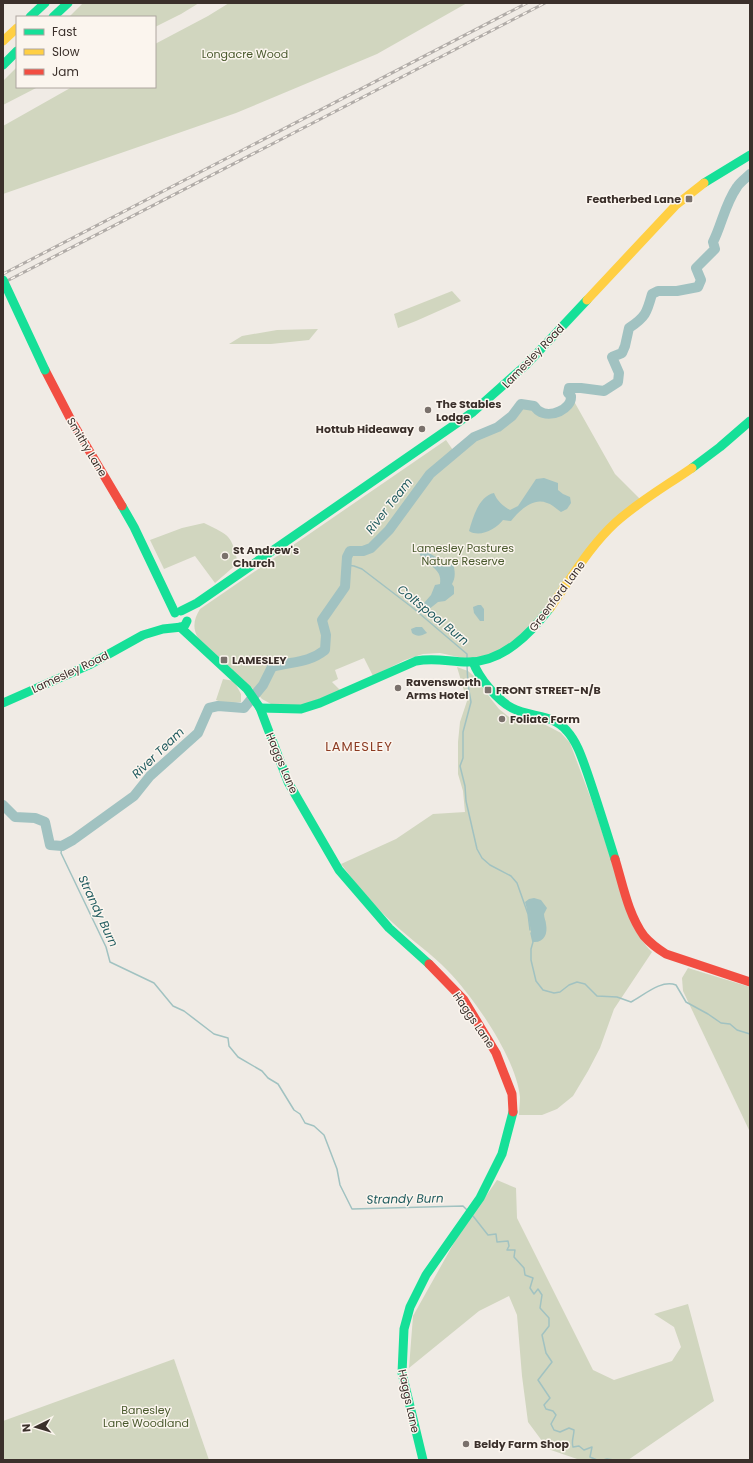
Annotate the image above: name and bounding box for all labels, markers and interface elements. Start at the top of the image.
legend [16,16,156,88]
text: Fast [52,23,77,40]
text: Slow [52,43,80,60]
park label: Longacre Wood [202,46,288,62]
text: Jam [52,63,79,80]
place label: Featherbed Lane [586,191,681,207]
marker: Featherbed Lane [684,194,694,204]
street label: Lamesley Road [498,320,568,392]
place label: The Stables Lodge [436,396,501,425]
marker: The Stables Lodge [423,405,433,415]
street label: Smithy Lane [63,414,111,480]
place label: Hottub Hideaway [316,421,414,437]
marker: Hottub Hideaway [417,424,427,434]
water label: River Team [361,474,416,537]
park label: Lamesley Pastures Nature Reserve [412,540,514,569]
place label: St Andrew's Church [233,542,299,571]
marker: St Andrew's Church [220,551,230,561]
street label: Greenford Lane [525,557,589,635]
water label: Coltspool Burn [394,580,473,649]
street label: Lamesley Road [29,647,111,697]
place label: LAMESLEY [232,652,287,668]
marker: LAMESLEY [219,655,229,665]
place label: Ravensworth Arms Hotel [406,674,481,703]
place label: FRONT STREET-N/B [496,682,601,698]
marker: Ravensworth Arms Hotel [393,683,403,693]
marker: FRONT STREET-N/B [483,685,493,695]
place label: Foliate Form [510,711,580,727]
marker: Foliate Form [497,714,507,724]
water label: River Team [128,723,188,782]
street label: Haggs Lane [262,730,302,796]
district label: LAMESLEY [325,737,393,756]
water label: Strandy Burn [74,872,122,949]
street label: Haggs Lane [449,989,499,1051]
water label: Strandy Burn [366,1189,444,1208]
street label: Haggs Lane [394,1368,424,1434]
park label: Banesley Lane Woodland [103,1402,189,1431]
north arrow [16,1407,56,1447]
text: N [18,1423,34,1433]
place label: Beldy Farm Shop [474,1436,569,1452]
marker: Beldy Farm Shop [461,1439,471,1449]

